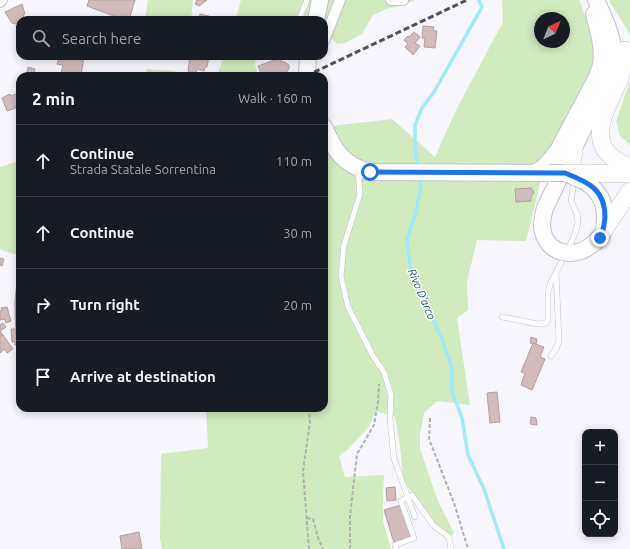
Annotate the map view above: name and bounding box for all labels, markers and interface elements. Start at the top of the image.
north arrow [534,12,570,48]
search box [16,16,328,60]
icon: search [30,27,52,49]
text: Search here [62,30,141,47]
text: 2 min [32,89,75,108]
text: Walk · 160 m [238,91,312,105]
text: Continue [70,145,134,162]
icon: ahead [32,150,54,172]
text: 110 m [276,154,312,168]
text: Strada Statale Sorrentina [70,162,216,176]
route start [361,163,379,181]
icon: ahead [32,222,54,244]
text: Continue [70,224,134,241]
text: 30 m [283,226,312,240]
route end [591,229,609,247]
water label: Rivo D'arco [406,267,438,321]
icon: right [32,294,54,316]
text: Turn right [70,296,140,313]
text: 20 m [283,298,312,312]
icon: arrive [32,366,54,388]
text: Arrive at destination [70,368,216,385]
map controls [582,429,618,537]
button: + [582,429,618,465]
button: − [582,465,618,501]
button: locate [582,501,618,537]

